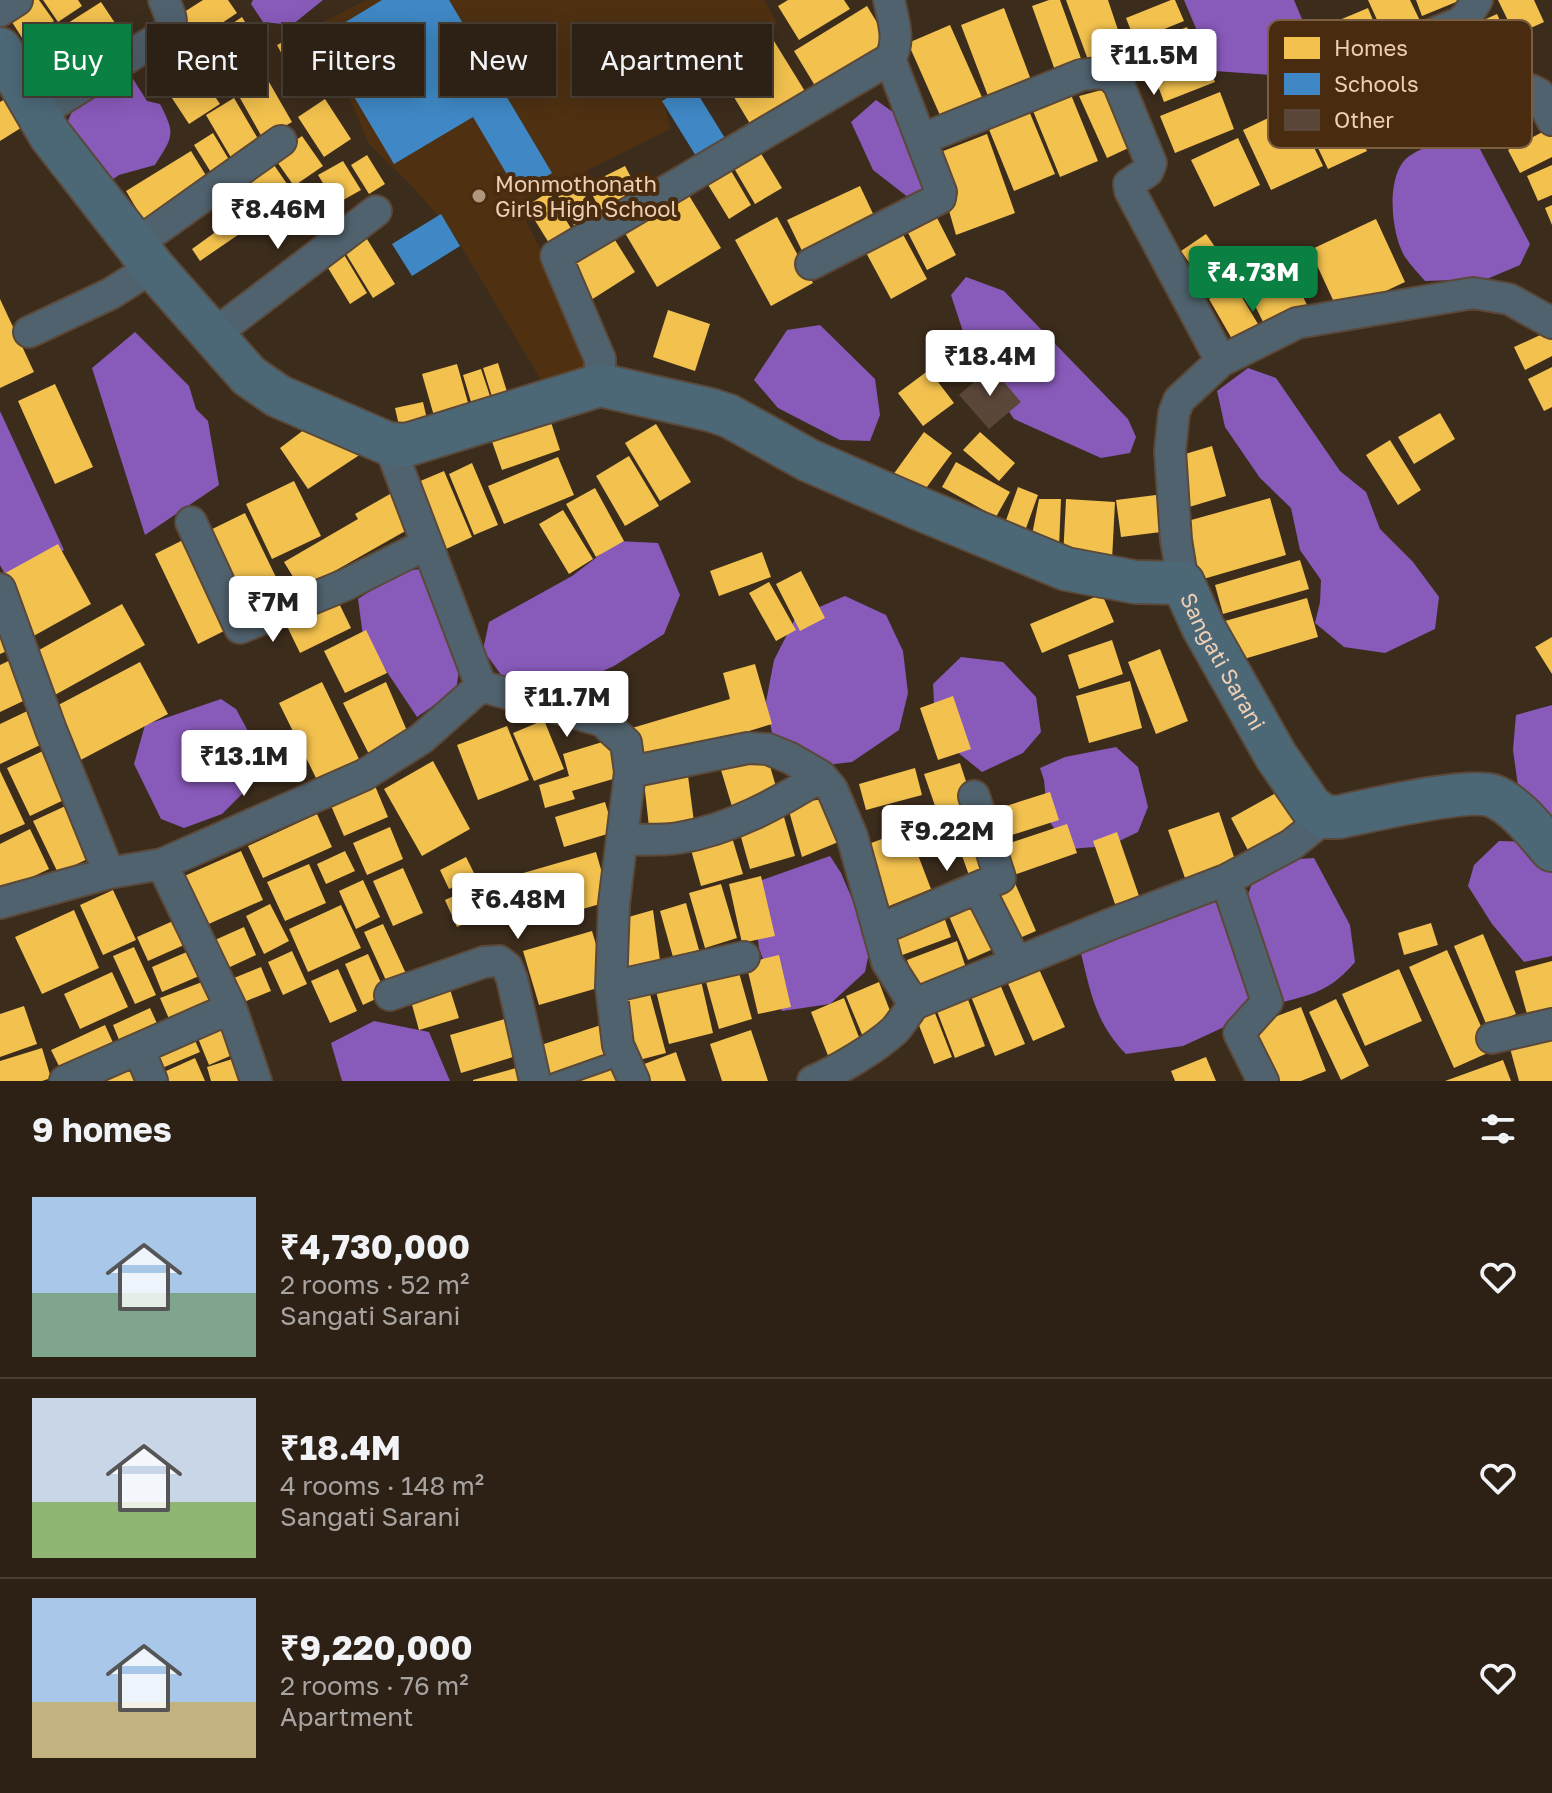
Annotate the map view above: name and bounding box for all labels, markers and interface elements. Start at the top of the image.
legend [1268,20,1532,148]
chip: Buy [24,24,131,96]
chip: Rent [147,24,267,96]
chip: Filters [283,24,424,96]
chip: New [440,24,556,96]
chip: Apartment [572,24,772,96]
pin: ₹11.5M [1089,29,1219,97]
text: Homes [1334,34,1408,61]
text: ₹11.5M [1110,39,1198,70]
text: Schools [1334,70,1419,97]
text: Other [1334,106,1394,133]
place label: Monmothonath Girls High School [495,170,677,222]
pin: ₹8.46M [213,183,343,251]
marker: Monmothonath Girls High School [470,187,488,205]
text: ₹8.46M [230,193,326,224]
pin: ₹4.73M [1188,246,1318,314]
text: ₹4.73M [1207,256,1299,287]
pin: ₹18.4M [925,330,1055,398]
text: ₹18.4M [944,340,1036,371]
pin: ₹7M [234,576,312,644]
text: ₹7M [247,586,299,617]
street label: Sangati Sarani [1176,588,1272,735]
pin: ₹11.7M [502,671,632,739]
text: ₹11.7M [523,681,611,712]
pin: ₹13.1M [179,730,309,798]
text: ₹13.1M [200,740,288,771]
pin: ₹9.22M [882,805,1012,873]
text: ₹9.22M [900,815,994,846]
pin: ₹6.48M [453,873,583,941]
text: ₹6.48M [470,883,566,914]
icon: filters [1476,1107,1520,1151]
text: 9 homes [32,1109,172,1149]
text: ₹4,730,000 [280,1226,470,1266]
icon: home [96,1229,192,1325]
icon: heart [1476,1255,1520,1299]
text: 2 rooms · 52 m² [280,1269,469,1300]
text: Sangati Sarani [280,1300,460,1331]
text: ₹18.4M [280,1427,401,1467]
icon: home [96,1430,192,1526]
icon: heart [1476,1456,1520,1500]
text: 4 rooms · 148 m² [280,1470,484,1501]
text: Sangati Sarani [280,1501,460,1532]
text: ₹9,220,000 [280,1627,473,1667]
icon: home [96,1630,192,1726]
icon: heart [1476,1656,1520,1700]
text: 2 rooms · 76 m² [280,1670,469,1701]
text: Apartment [280,1701,413,1732]

